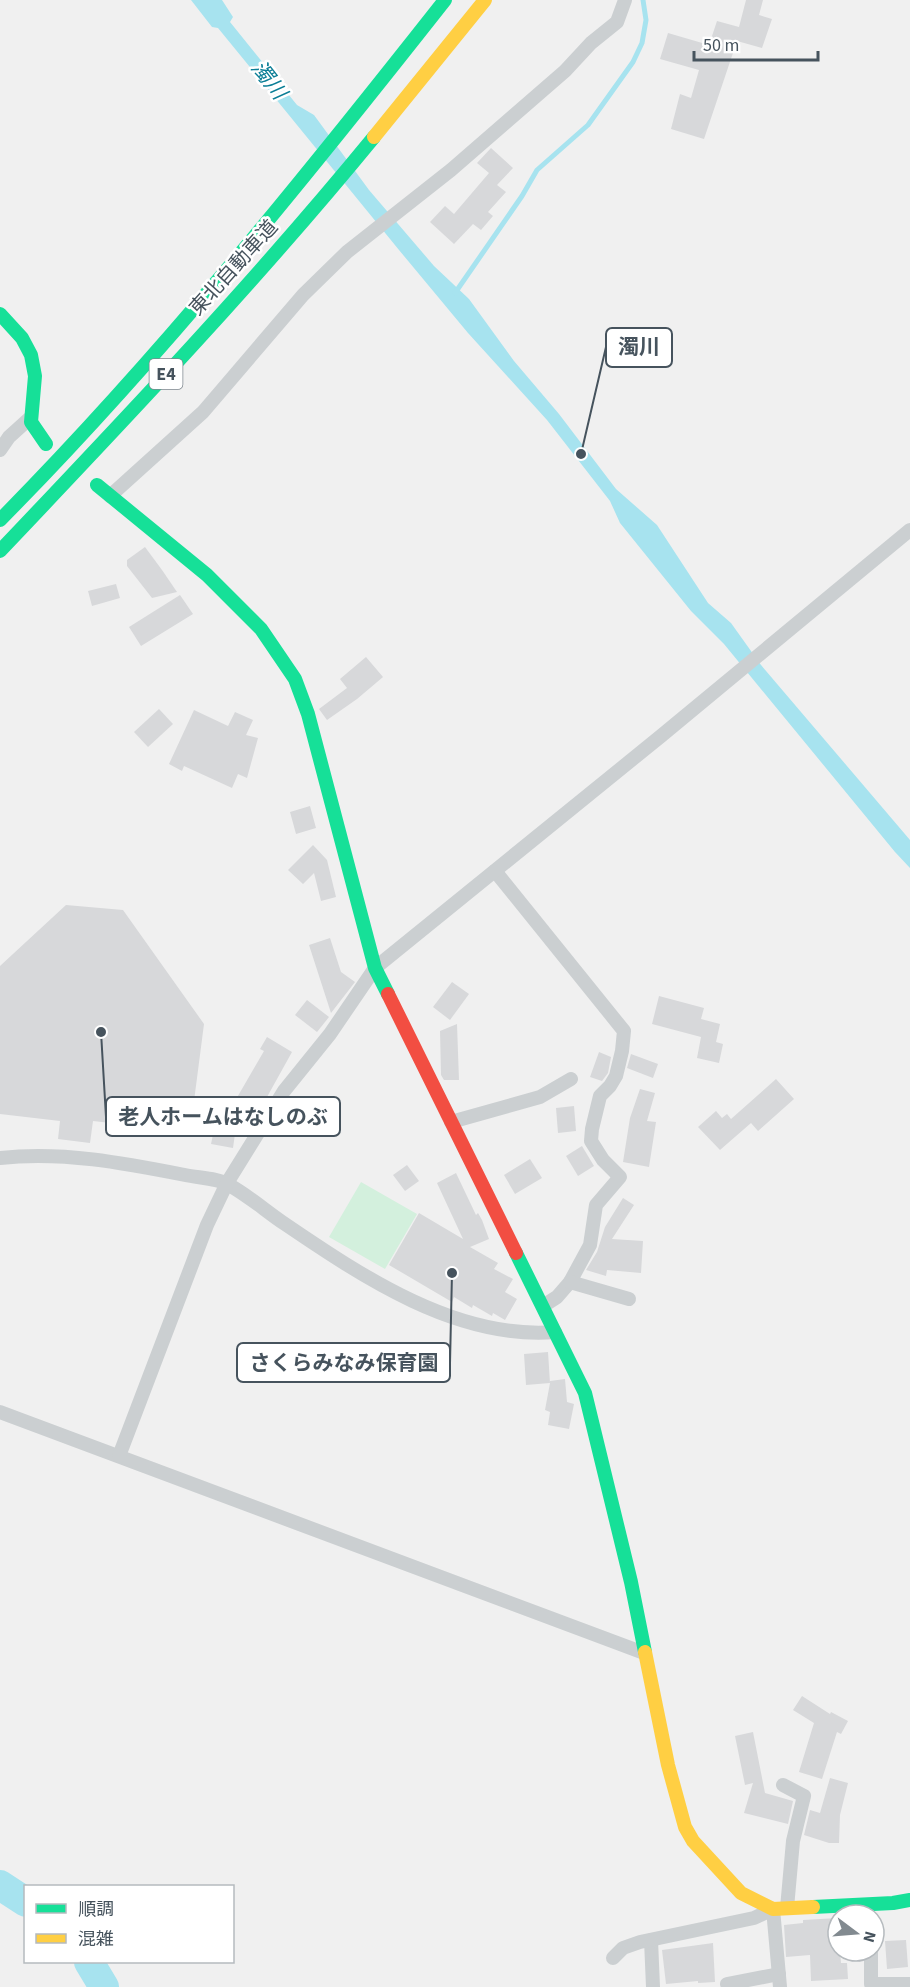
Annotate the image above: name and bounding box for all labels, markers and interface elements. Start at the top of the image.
scale bar [694,24,818,62]
text: 50 m [703,33,739,58]
water label: 濁川 [244,54,295,107]
street label: 東北自動車道 [183,214,285,322]
callout: 濁川 [606,328,672,367]
text: 濁川 [618,332,660,362]
road number: E4 [150,359,182,389]
callout: 老人ホームはなしのぶ [106,1097,340,1136]
text: 老人ホームはなしのぶ [118,1102,328,1132]
callout: さくらみなみ保育園 [237,1343,450,1382]
text: さくらみなみ保育園 [250,1348,439,1378]
legend [24,1885,234,1963]
text: 順調 [78,1897,114,1922]
north arrow [826,1903,886,1963]
text: 混雑 [78,1927,114,1952]
text: N [857,1929,881,1945]

